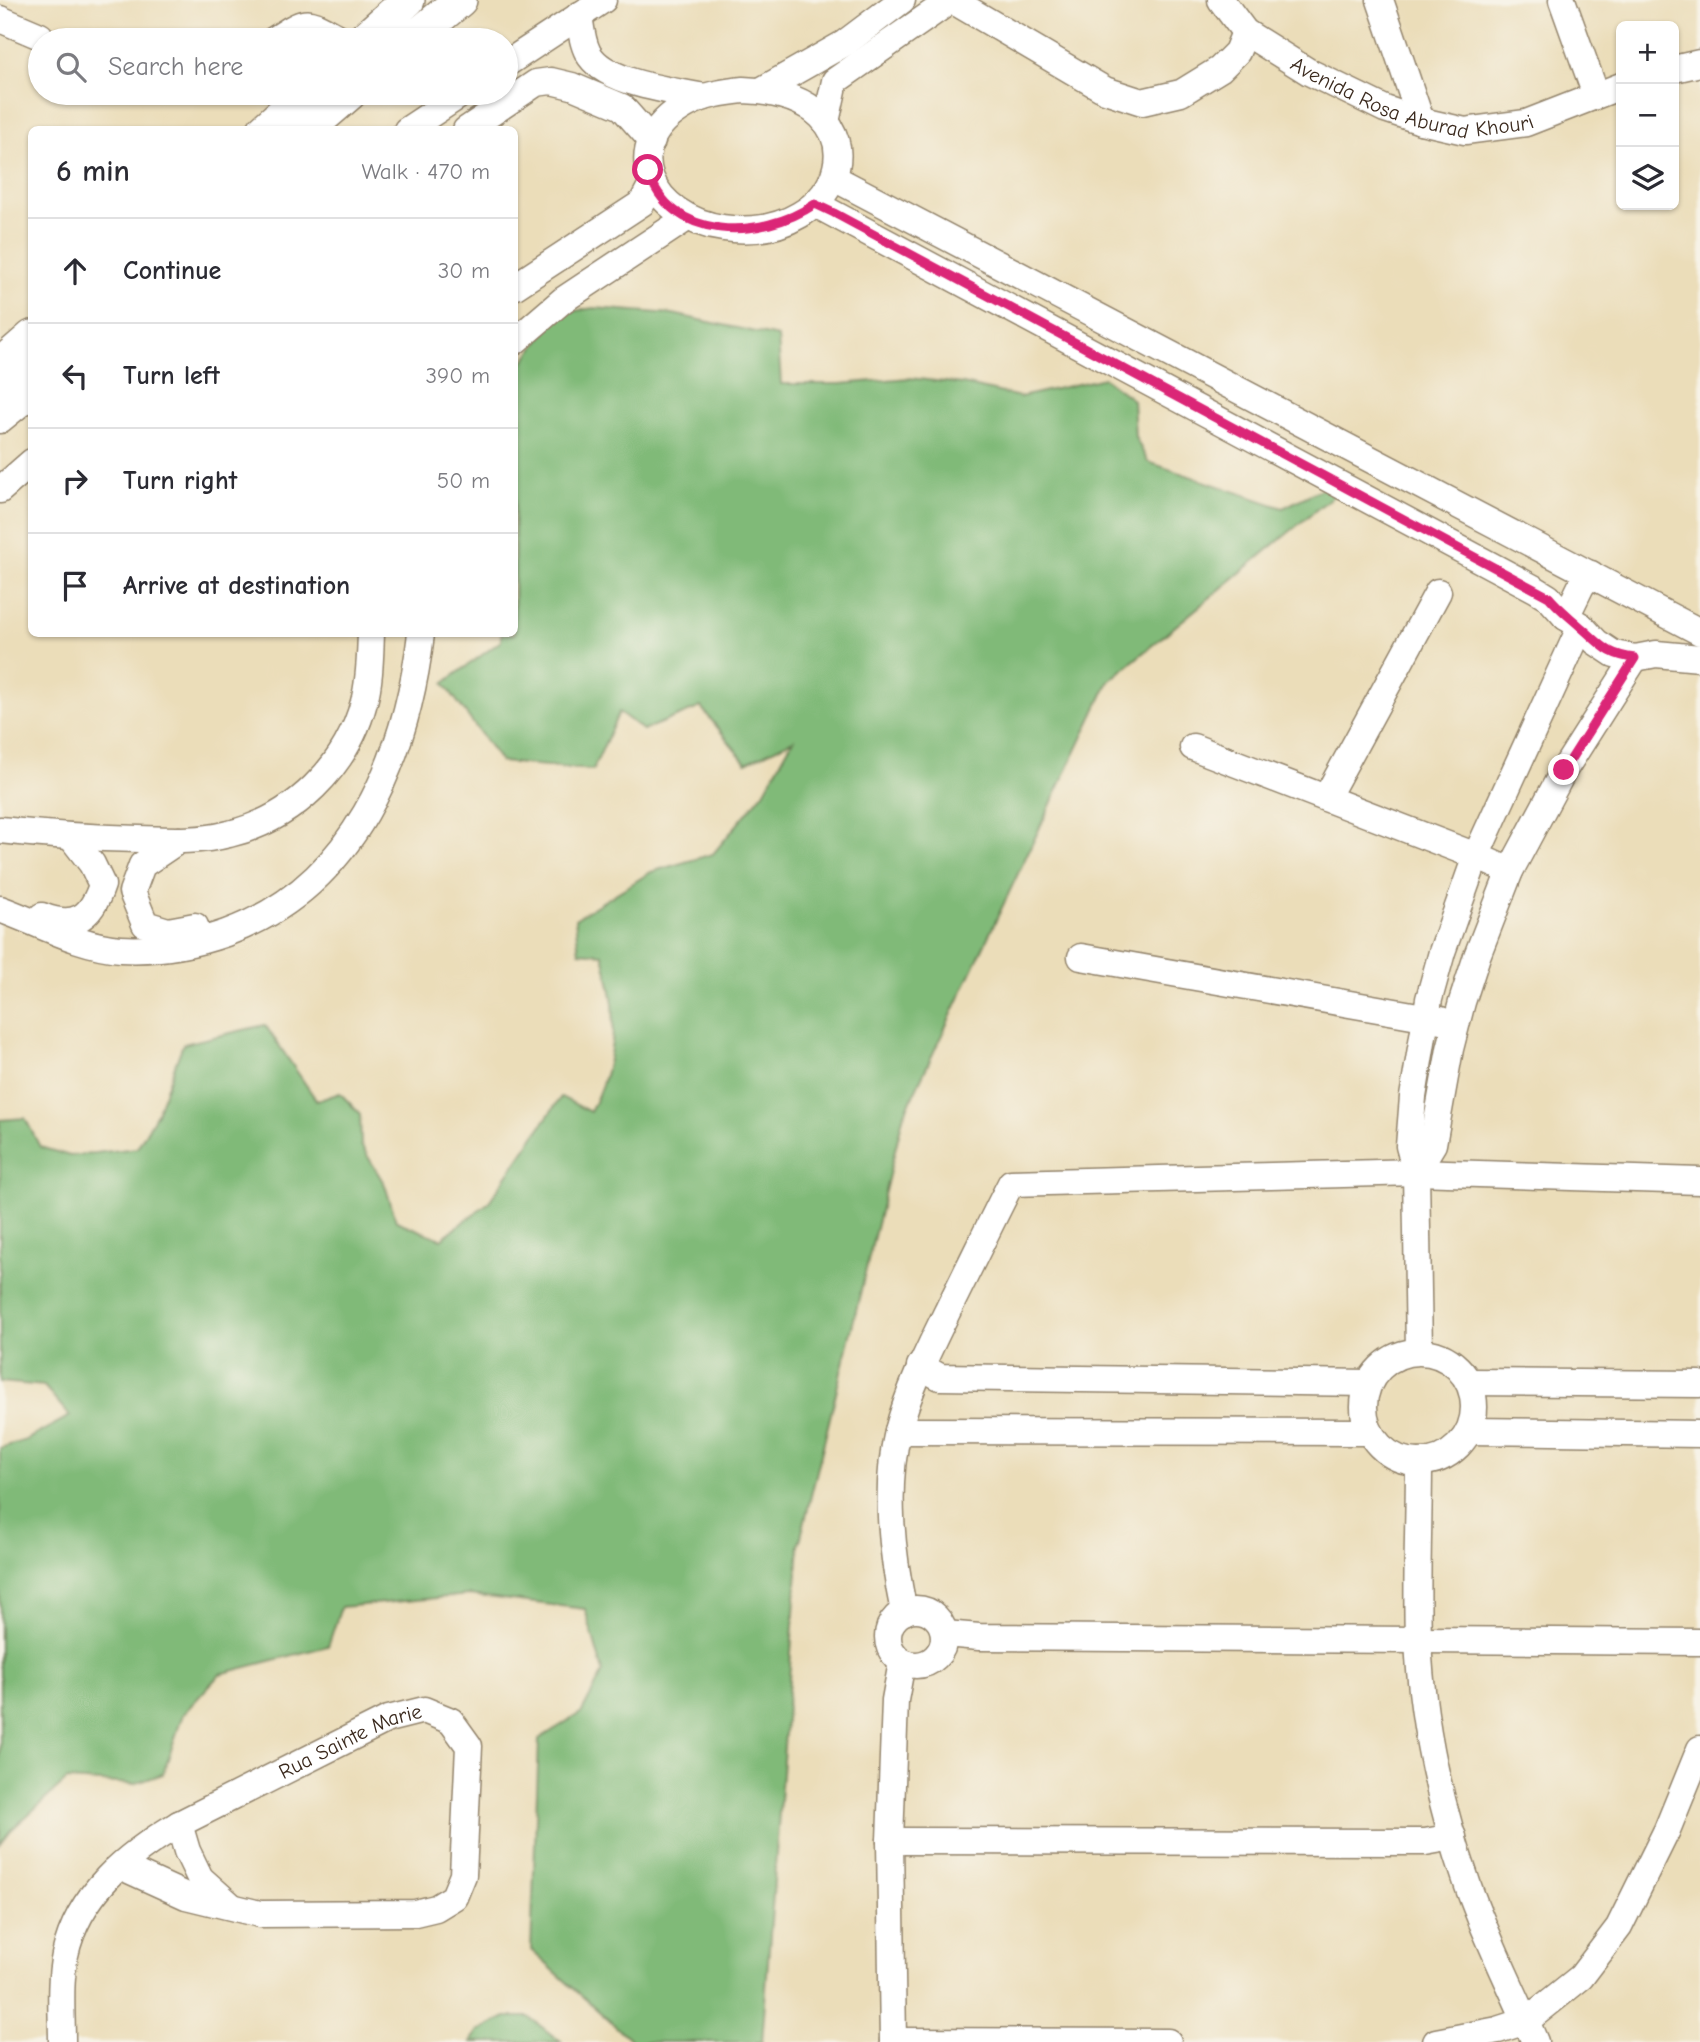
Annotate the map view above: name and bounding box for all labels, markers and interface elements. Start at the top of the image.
map controls [1616,21,1679,210]
button: + [1616,21,1679,84]
search box [28,28,518,105]
icon: search [52,48,90,86]
text: Search here [108,52,243,82]
street label: Avenida Rosa Aburad Khouri [1286,52,1537,144]
button: − [1616,84,1679,147]
button: layers [1616,147,1679,210]
text: 6 min [56,154,130,189]
route start [632,154,663,185]
text: Walk · 470 m [361,158,490,185]
icon: ahead [56,252,94,290]
text: Continue [123,256,221,286]
text: 30 m [438,257,490,284]
icon: left [56,357,94,395]
text: Turn left [123,361,220,391]
text: 390 m [425,362,490,389]
icon: right [56,462,94,500]
text: Turn right [123,466,237,496]
text: 50 m [437,467,490,494]
icon: arrive [56,567,94,605]
text: Arrive at destination [123,571,350,601]
route end [1548,754,1579,785]
street label: Rua Sainte Marie [275,1699,424,1784]

